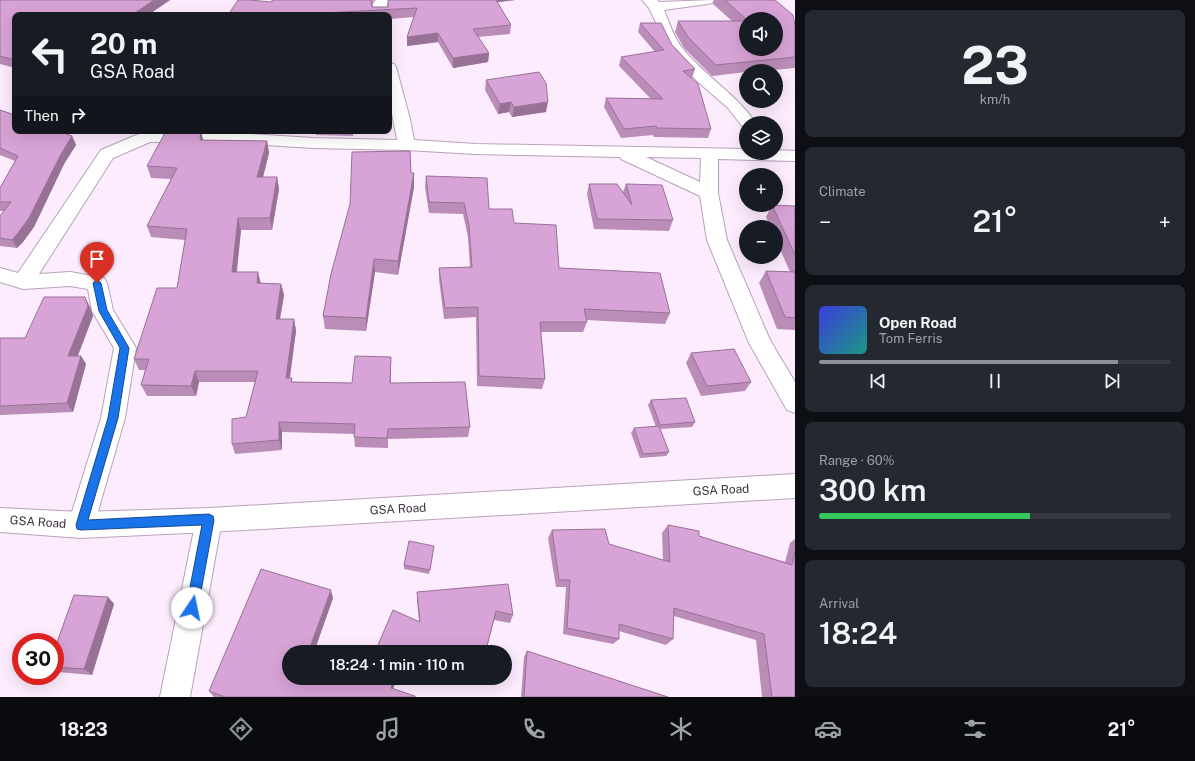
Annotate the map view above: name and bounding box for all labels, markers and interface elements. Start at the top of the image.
map controls [739,12,783,264]
button: sound [739,12,783,56]
text: 20 m [90,27,157,60]
icon: left [24,28,76,80]
text: 23 [961,35,1029,96]
text: GSA Road [90,61,175,82]
button: search [739,64,783,108]
text: km/h [980,92,1010,107]
icon: right [67,104,89,126]
text: Then [24,107,59,124]
button: layers [739,116,783,160]
button: + [739,168,783,212]
text: Climate [819,184,866,199]
text: 21° [972,203,1018,239]
text: − [819,209,831,235]
text: + [1159,209,1171,235]
button: − [739,220,783,264]
pin [80,242,114,283]
icon: arrive [86,248,108,270]
text: Open Road [879,314,957,331]
text: Tom Ferris [879,331,942,346]
icon: previous [867,370,889,392]
icon: pause [984,370,1006,392]
icon: next [1101,370,1123,392]
text: Range · 60% [819,453,894,468]
text: 300 km [819,472,927,508]
street label: GSA Road [692,482,750,498]
street label: GSA Road [369,501,427,517]
street label: GSA Road [9,513,67,531]
position arrow [171,587,213,629]
text: Arrival [819,596,859,611]
text: 18:24 [819,615,897,651]
speed limit sign: 30 [12,633,64,685]
text: 18:24 · 1 min · 110 m [330,656,464,673]
icon: directions [227,715,255,743]
icon: music [374,715,402,743]
icon: phone [520,715,548,743]
icon: climate [667,715,695,743]
icon: car [814,715,842,743]
icon: filters [961,715,989,743]
text: 18:23 [59,719,108,740]
text: 21° [1108,719,1136,740]

